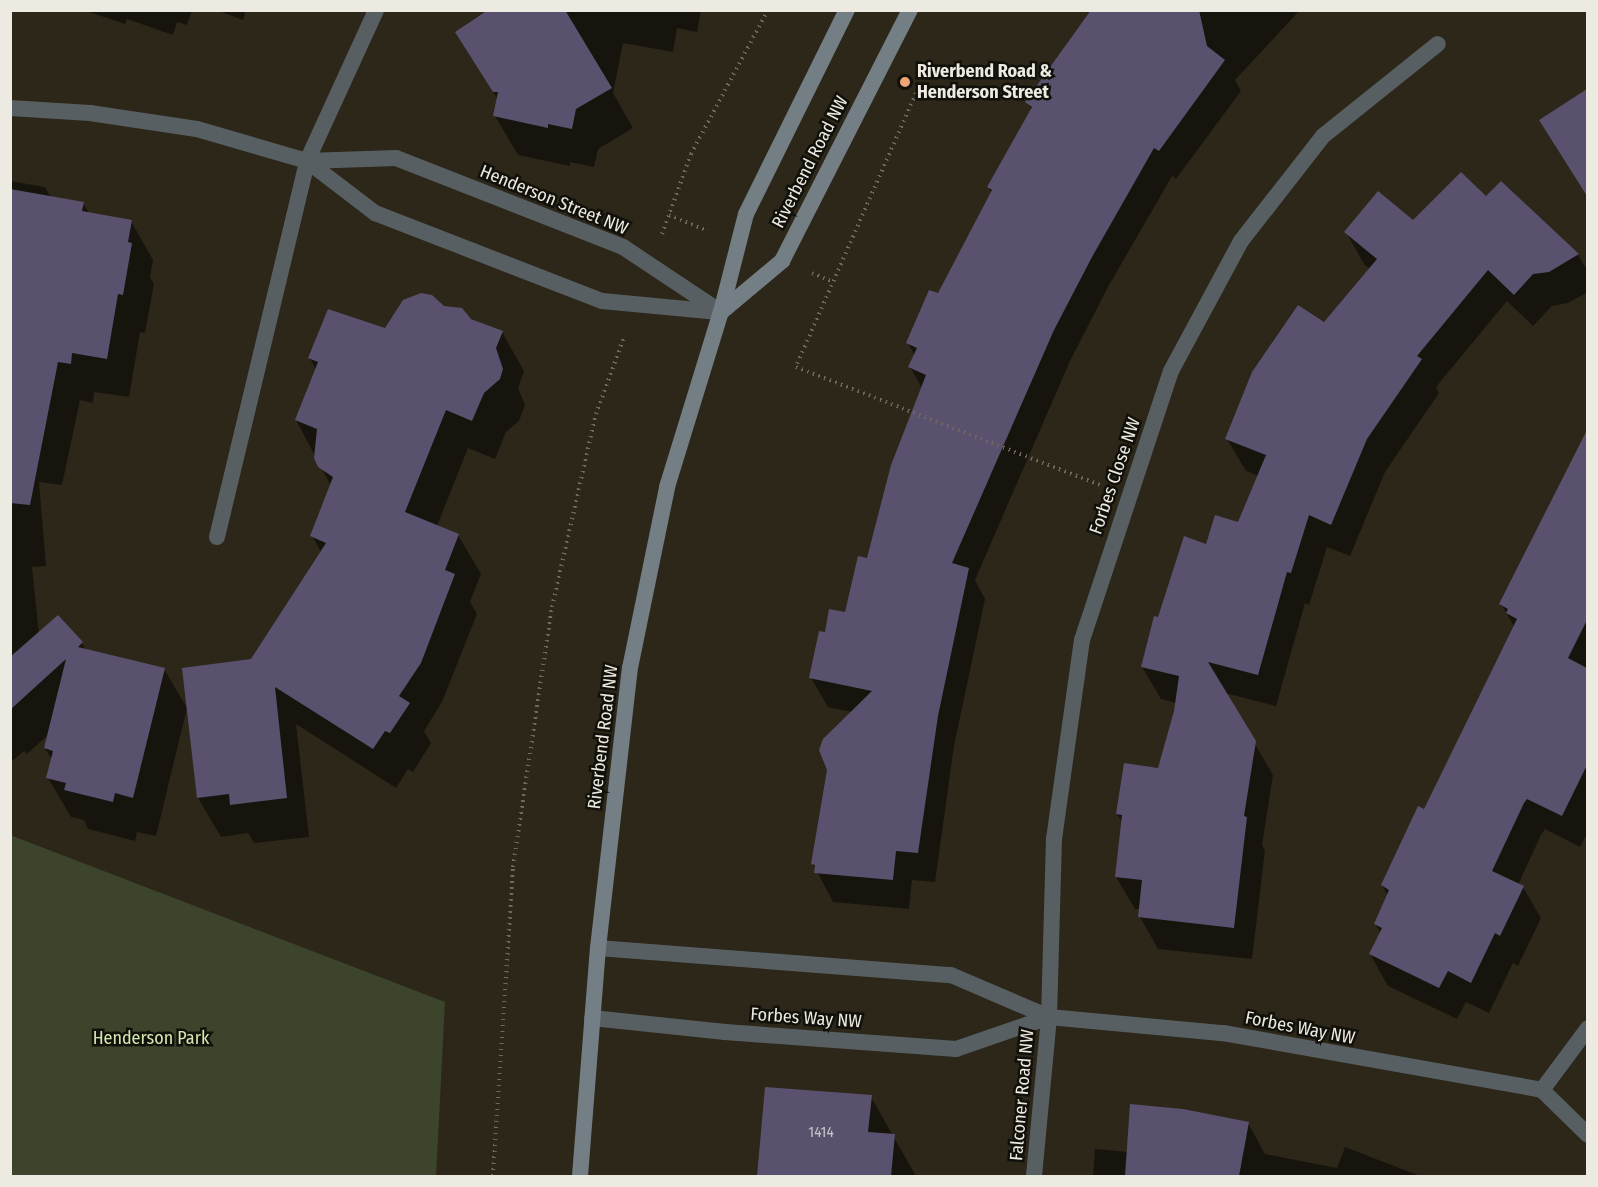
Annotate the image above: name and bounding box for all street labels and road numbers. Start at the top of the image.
street label: Riverbend Road NW [767,92,853,232]
street label: Henderson Street NW [477,160,631,240]
street label: Forbes Close NW [1085,415,1145,537]
street label: Riverbend Road NW [583,664,623,810]
street label: Forbes Way NW [750,1003,862,1033]
street label: Forbes Way NW [1243,1007,1357,1049]
street label: Falconer Road NW [1005,1028,1039,1162]

